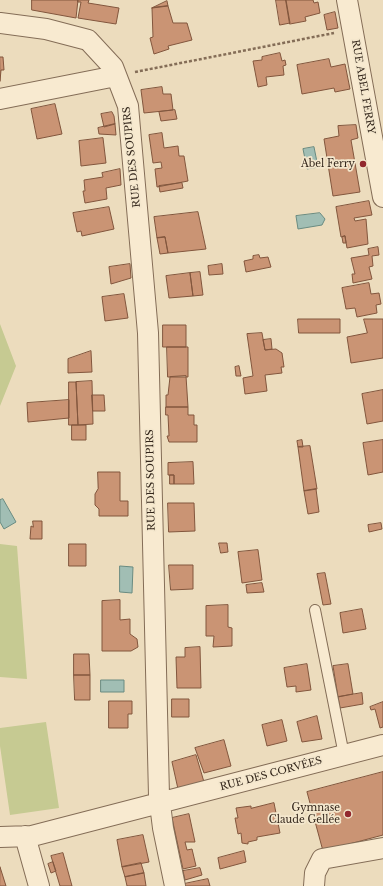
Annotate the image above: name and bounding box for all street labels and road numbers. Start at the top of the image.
street label: RUE ABEL FERRY [349,39,377,135]
street label: RUE DES SOUPIRS [121,106,143,208]
street label: RUE DES SOUPIRS [144,429,158,531]
street label: RUE DES CORVÉES [219,755,323,793]

